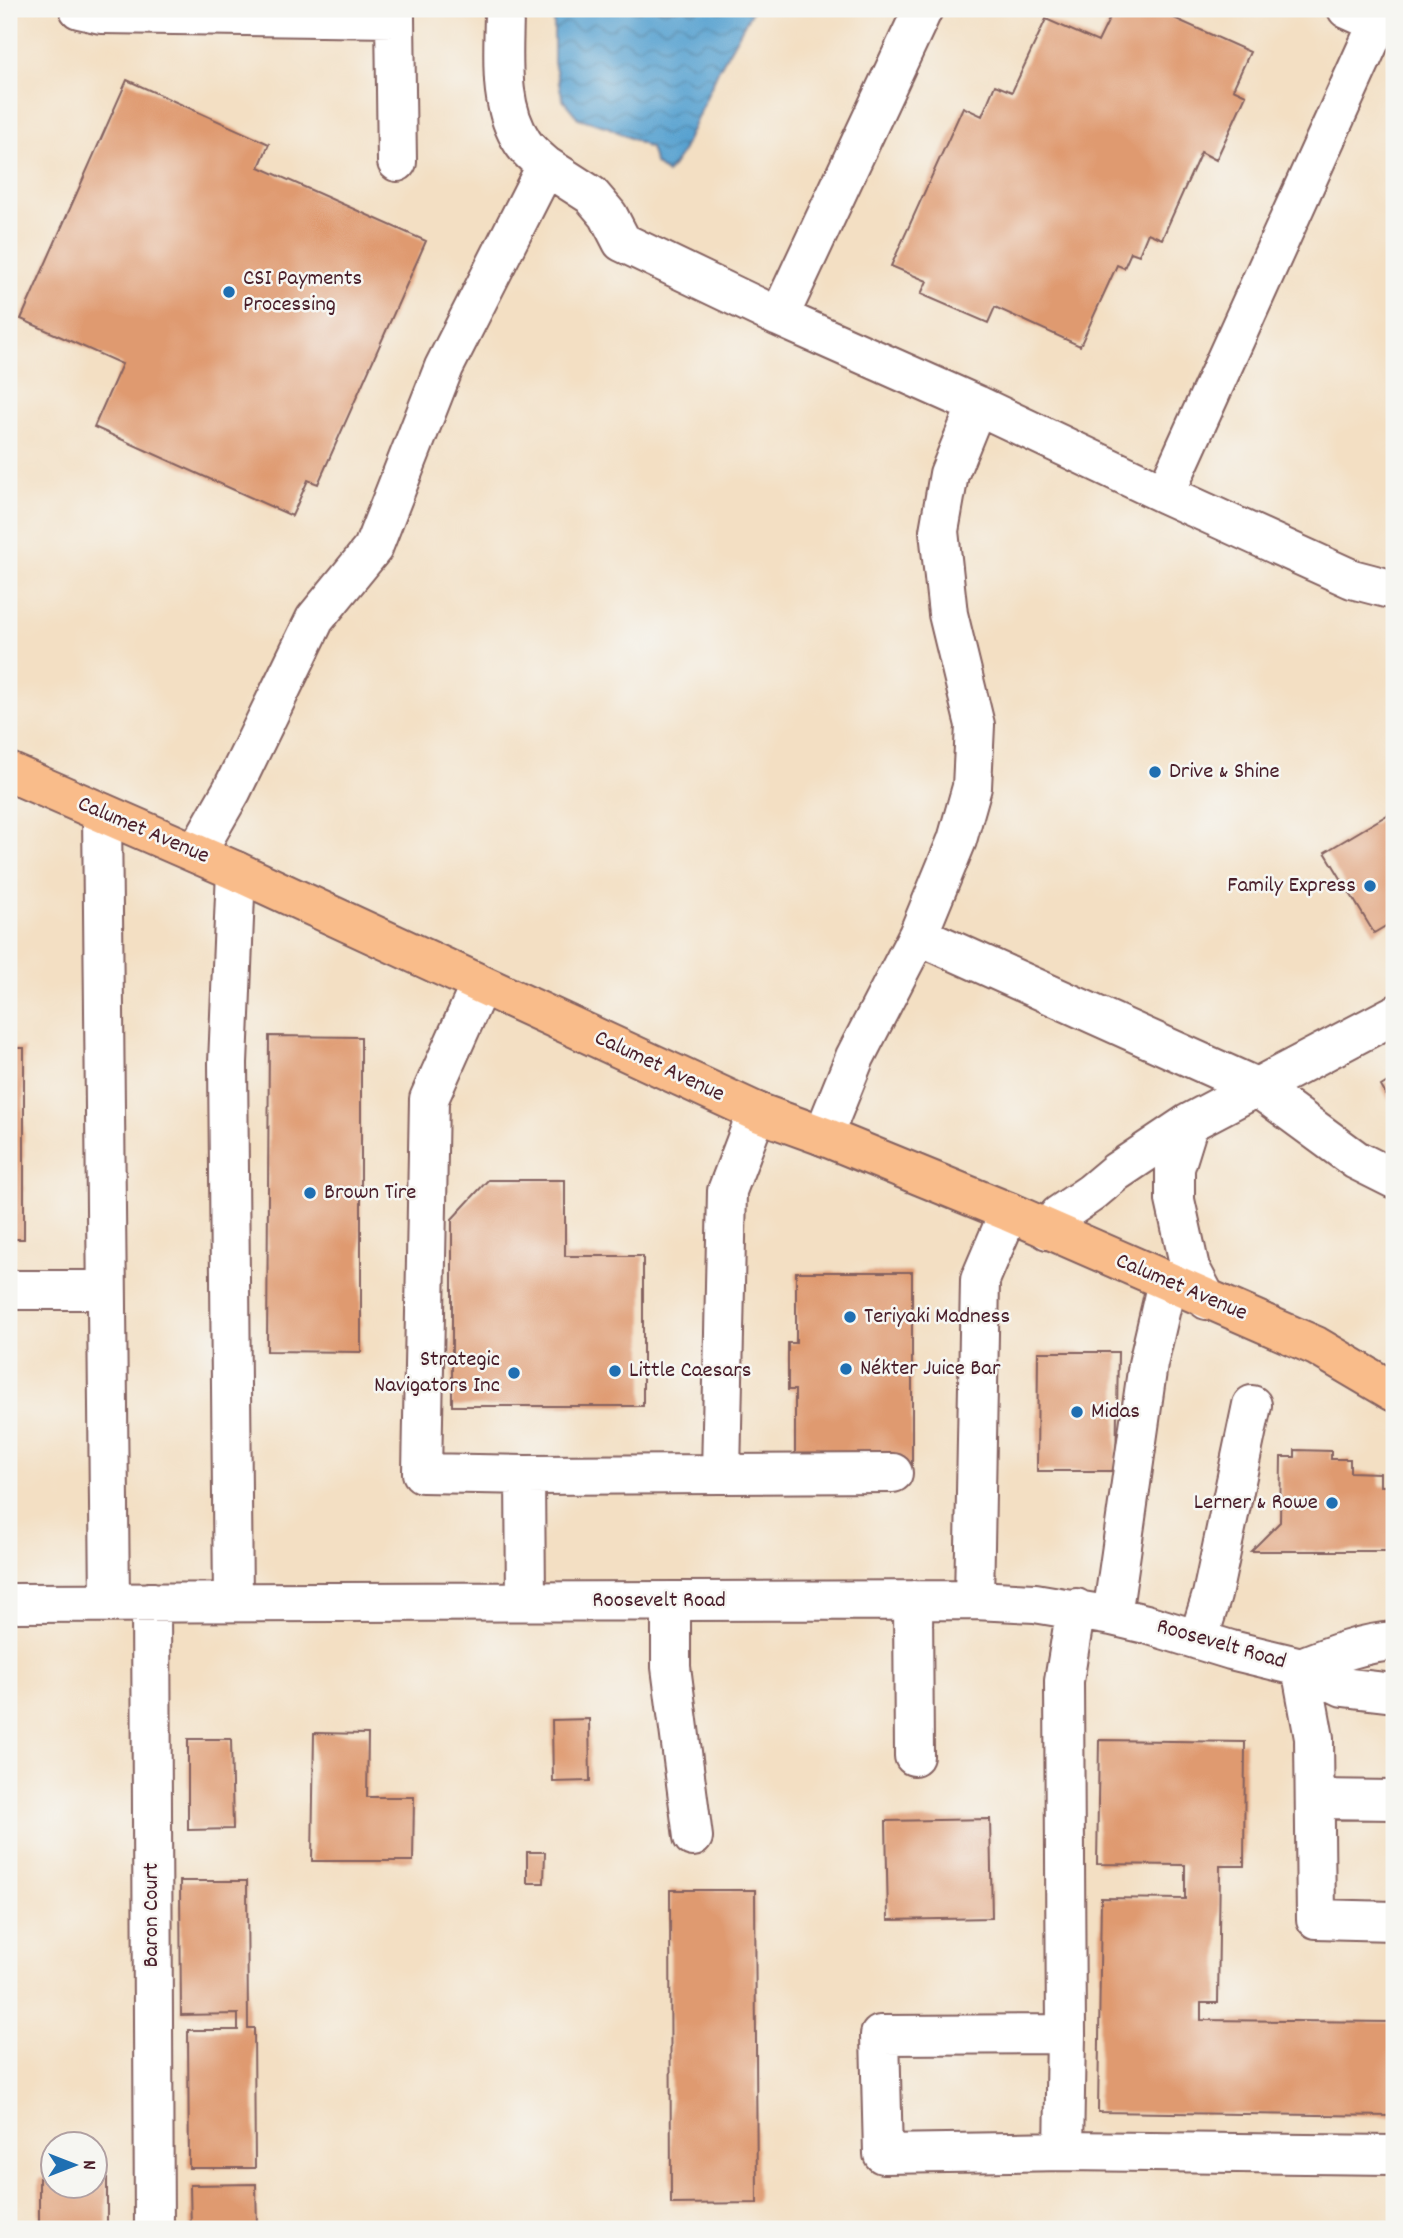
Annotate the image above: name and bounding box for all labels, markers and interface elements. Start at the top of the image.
place label: CSI Payments Processing [243,263,362,322]
marker: CSI Payments Processing [221,284,237,300]
place label: Drive & Shine [1169,756,1280,789]
marker: Drive & Shine [1147,764,1163,780]
street label: Calumet Avenue [72,788,214,874]
place label: Family Express [1227,870,1356,903]
marker: Family Express [1362,878,1378,894]
street label: Calumet Avenue [589,1022,729,1112]
place label: Brown Tire [324,1177,416,1210]
marker: Brown Tire [302,1185,318,1201]
street label: Calumet Avenue [1110,1245,1252,1331]
place label: Teriyaki Madness [864,1301,1010,1334]
marker: Teriyaki Madness [842,1309,858,1325]
place label: Strategic Navigators Inc [374,1344,500,1403]
place label: Nékter Juice Bar [860,1353,1001,1386]
place label: Little Caesars [629,1355,751,1388]
marker: Nékter Juice Bar [838,1361,854,1377]
marker: Little Caesars [607,1363,623,1379]
marker: Strategic Navigators Inc [506,1365,522,1381]
place label: Midas [1091,1396,1140,1429]
marker: Midas [1069,1404,1085,1420]
place label: Lerner & Rowe [1194,1487,1318,1520]
marker: Lerner & Rowe [1324,1495,1340,1511]
street label: Roosevelt Road [592,1585,726,1618]
street label: Roosevelt Road [1152,1611,1290,1679]
street label: Baron Court [136,1863,169,1967]
north arrow [38,2130,108,2200]
text: N [74,2160,101,2170]

